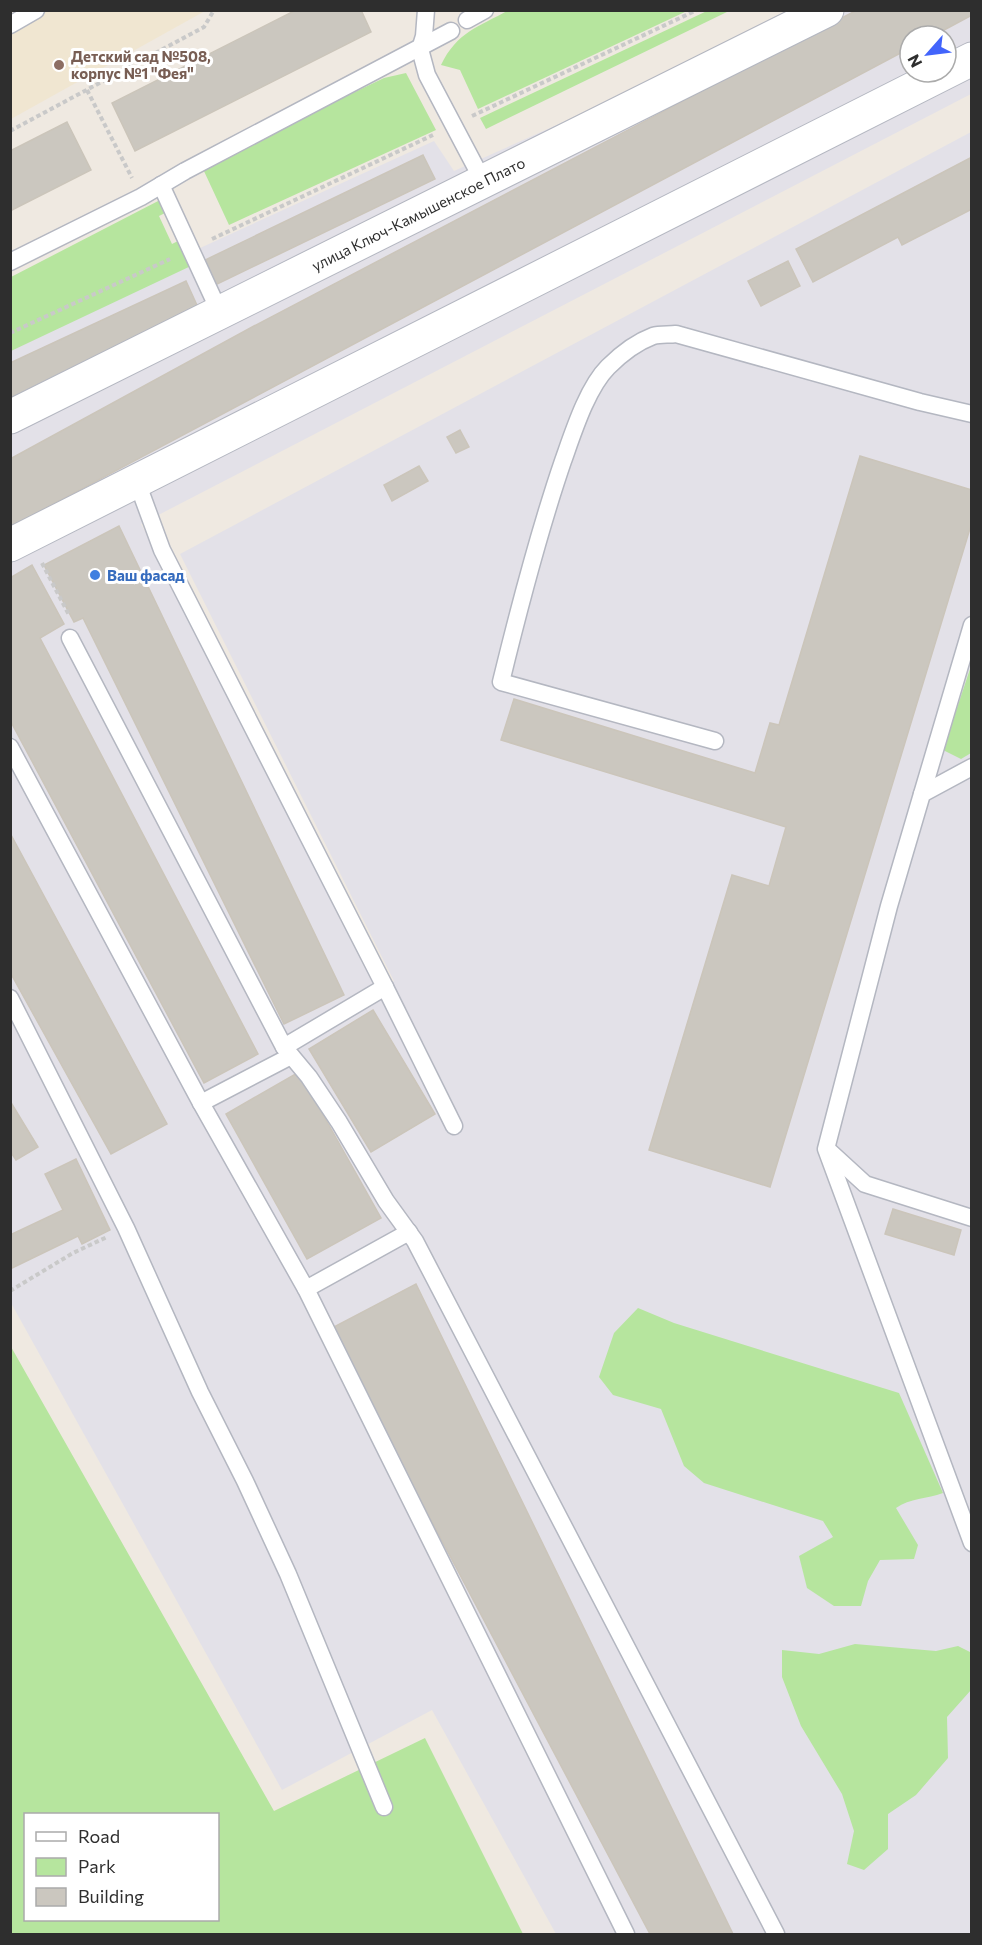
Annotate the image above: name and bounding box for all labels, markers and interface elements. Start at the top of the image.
north arrow [898,24,958,84]
place label: Детский сад №508, корпус №1 "Фея" [71,47,211,82]
text: N [903,52,926,71]
marker: Детский сад №508, корпус №1 "Фея" [52,58,66,72]
street label: улица Ключ-Камышенское Плато [308,153,528,274]
place label: Ваш фасад [107,566,185,584]
marker: Ваш фасад [88,568,102,582]
legend [24,1813,219,1921]
text: Road [78,1825,120,1847]
text: Park [78,1855,116,1877]
text: Building [78,1885,144,1907]

